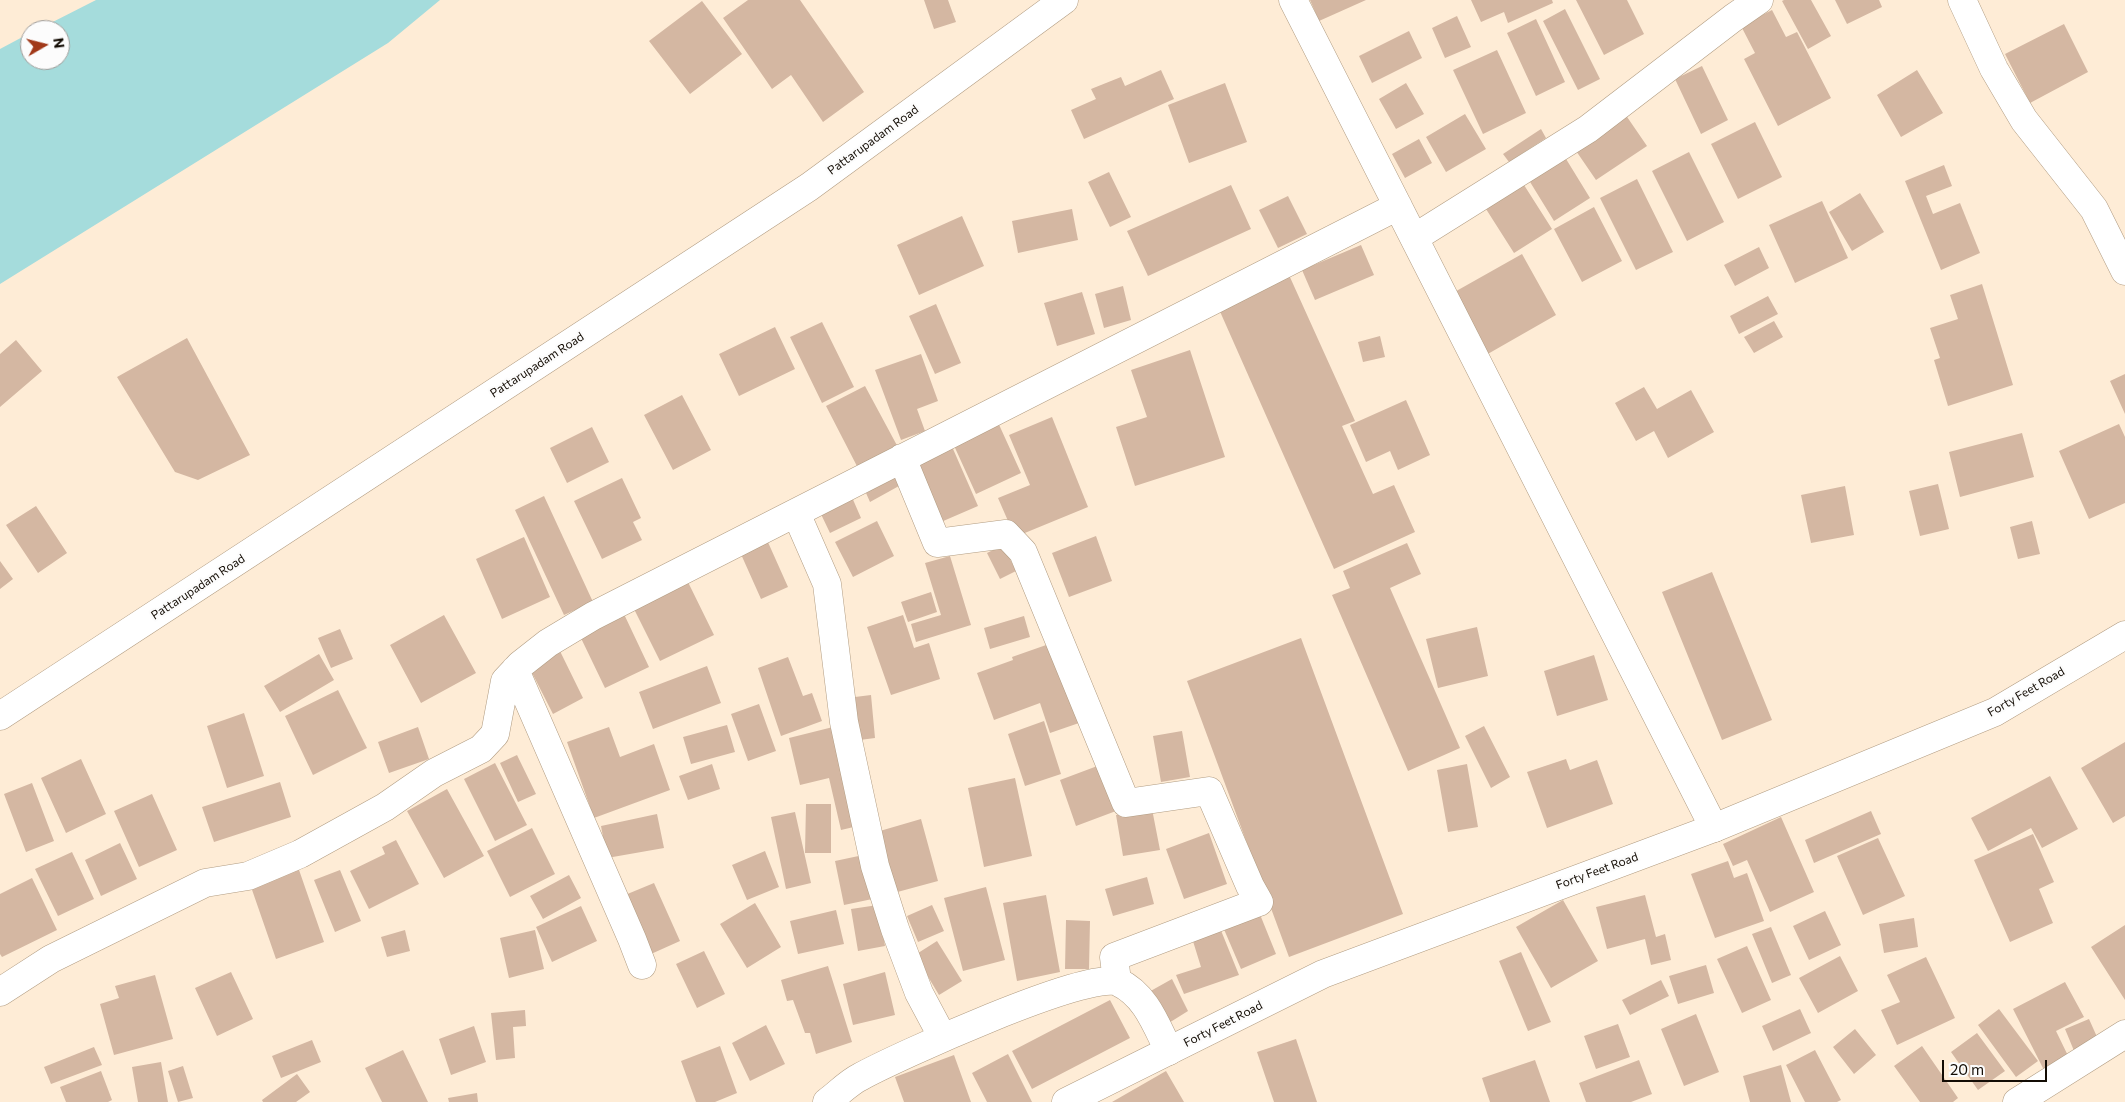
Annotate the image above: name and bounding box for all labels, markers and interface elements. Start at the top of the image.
north arrow [20,20,70,70]
text: N [50,37,69,49]
street label: Pattarupadam Road [825,102,921,178]
street label: Pattarupadam Road [487,329,587,401]
street label: Pattarupadam Road [148,551,248,623]
street label: Forty Feet Road [1985,664,2067,720]
street label: Forty Feet Road [1554,849,1640,893]
street label: Forty Feet Road [1181,998,1265,1050]
scale bar [1945,1050,2050,1082]
text: 20 m [1950,1060,1984,1078]

